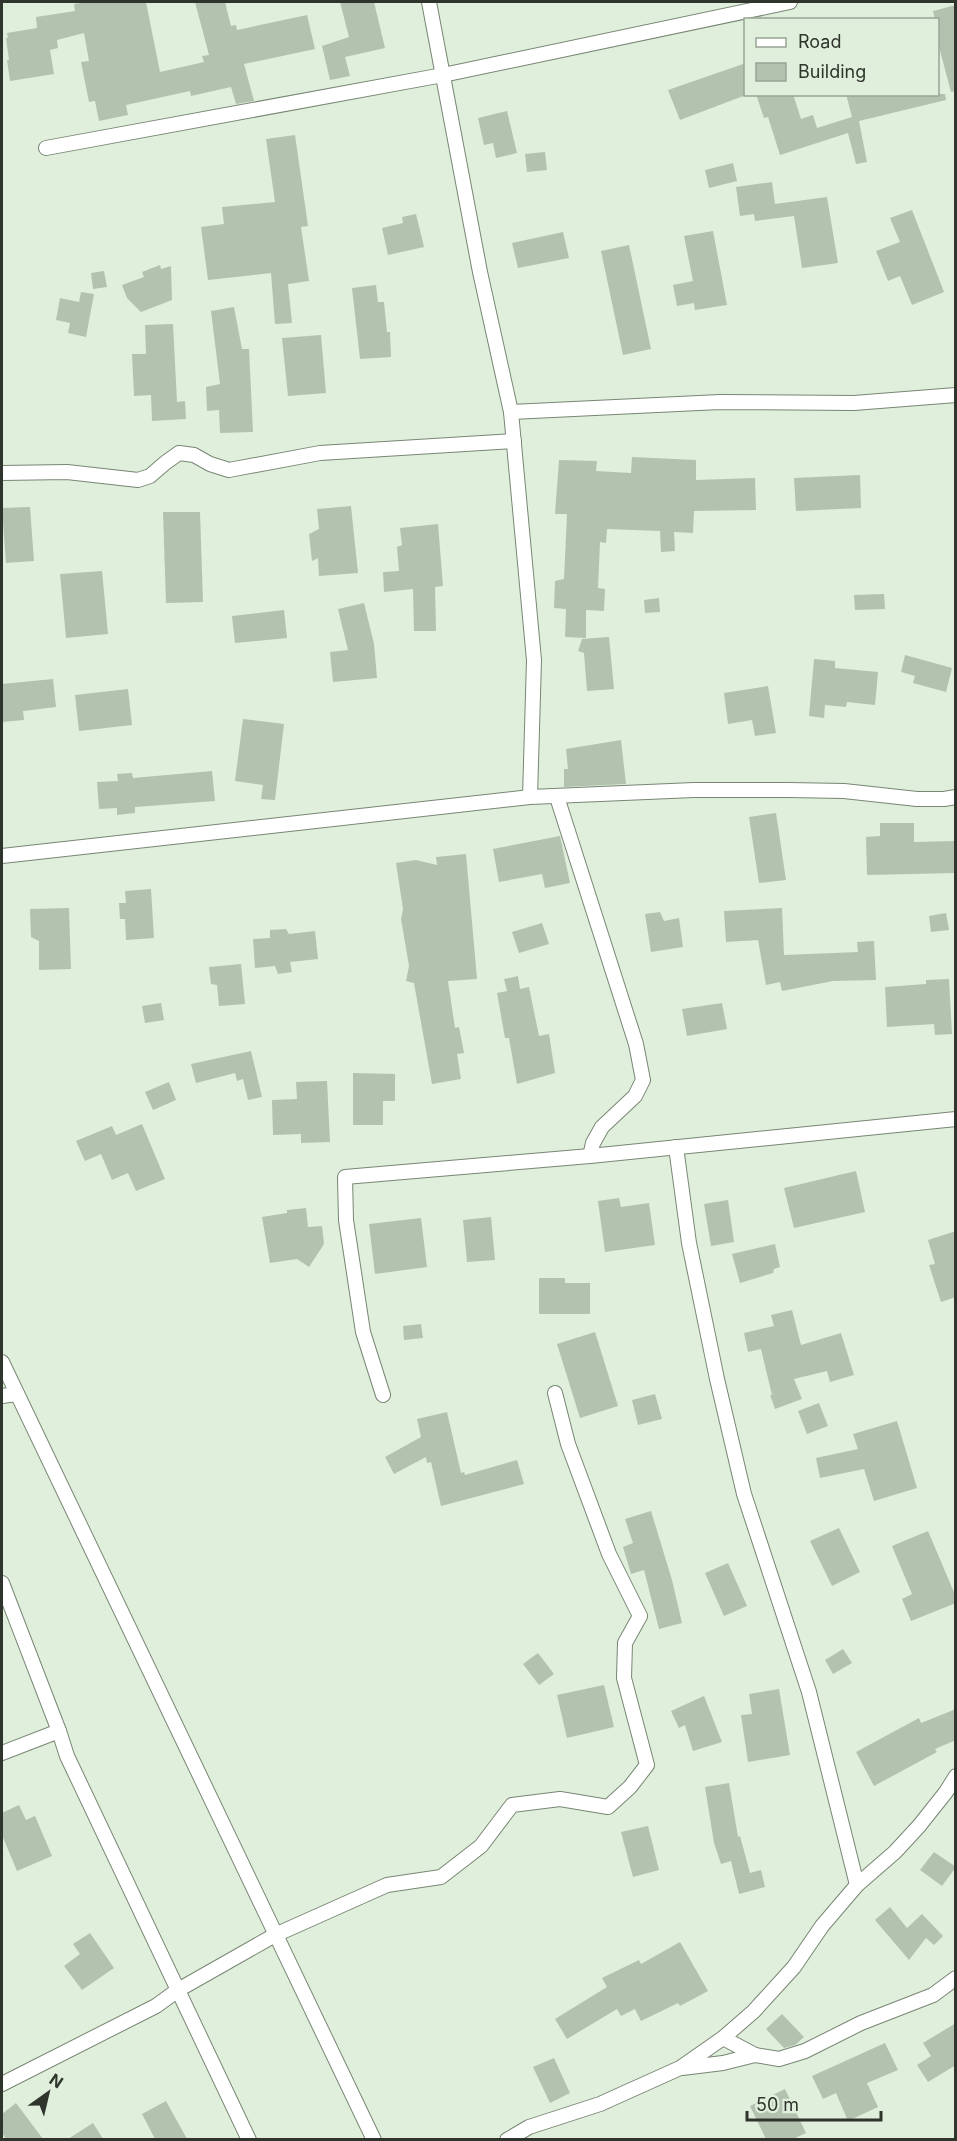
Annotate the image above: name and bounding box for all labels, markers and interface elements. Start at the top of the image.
legend [744,18,939,96]
text: Road [798,31,841,52]
text: Building [798,61,866,82]
north arrow [18,2063,78,2123]
text: N [46,2069,67,2092]
scale bar [747,2084,880,2122]
text: 50 m [756,2094,799,2115]

